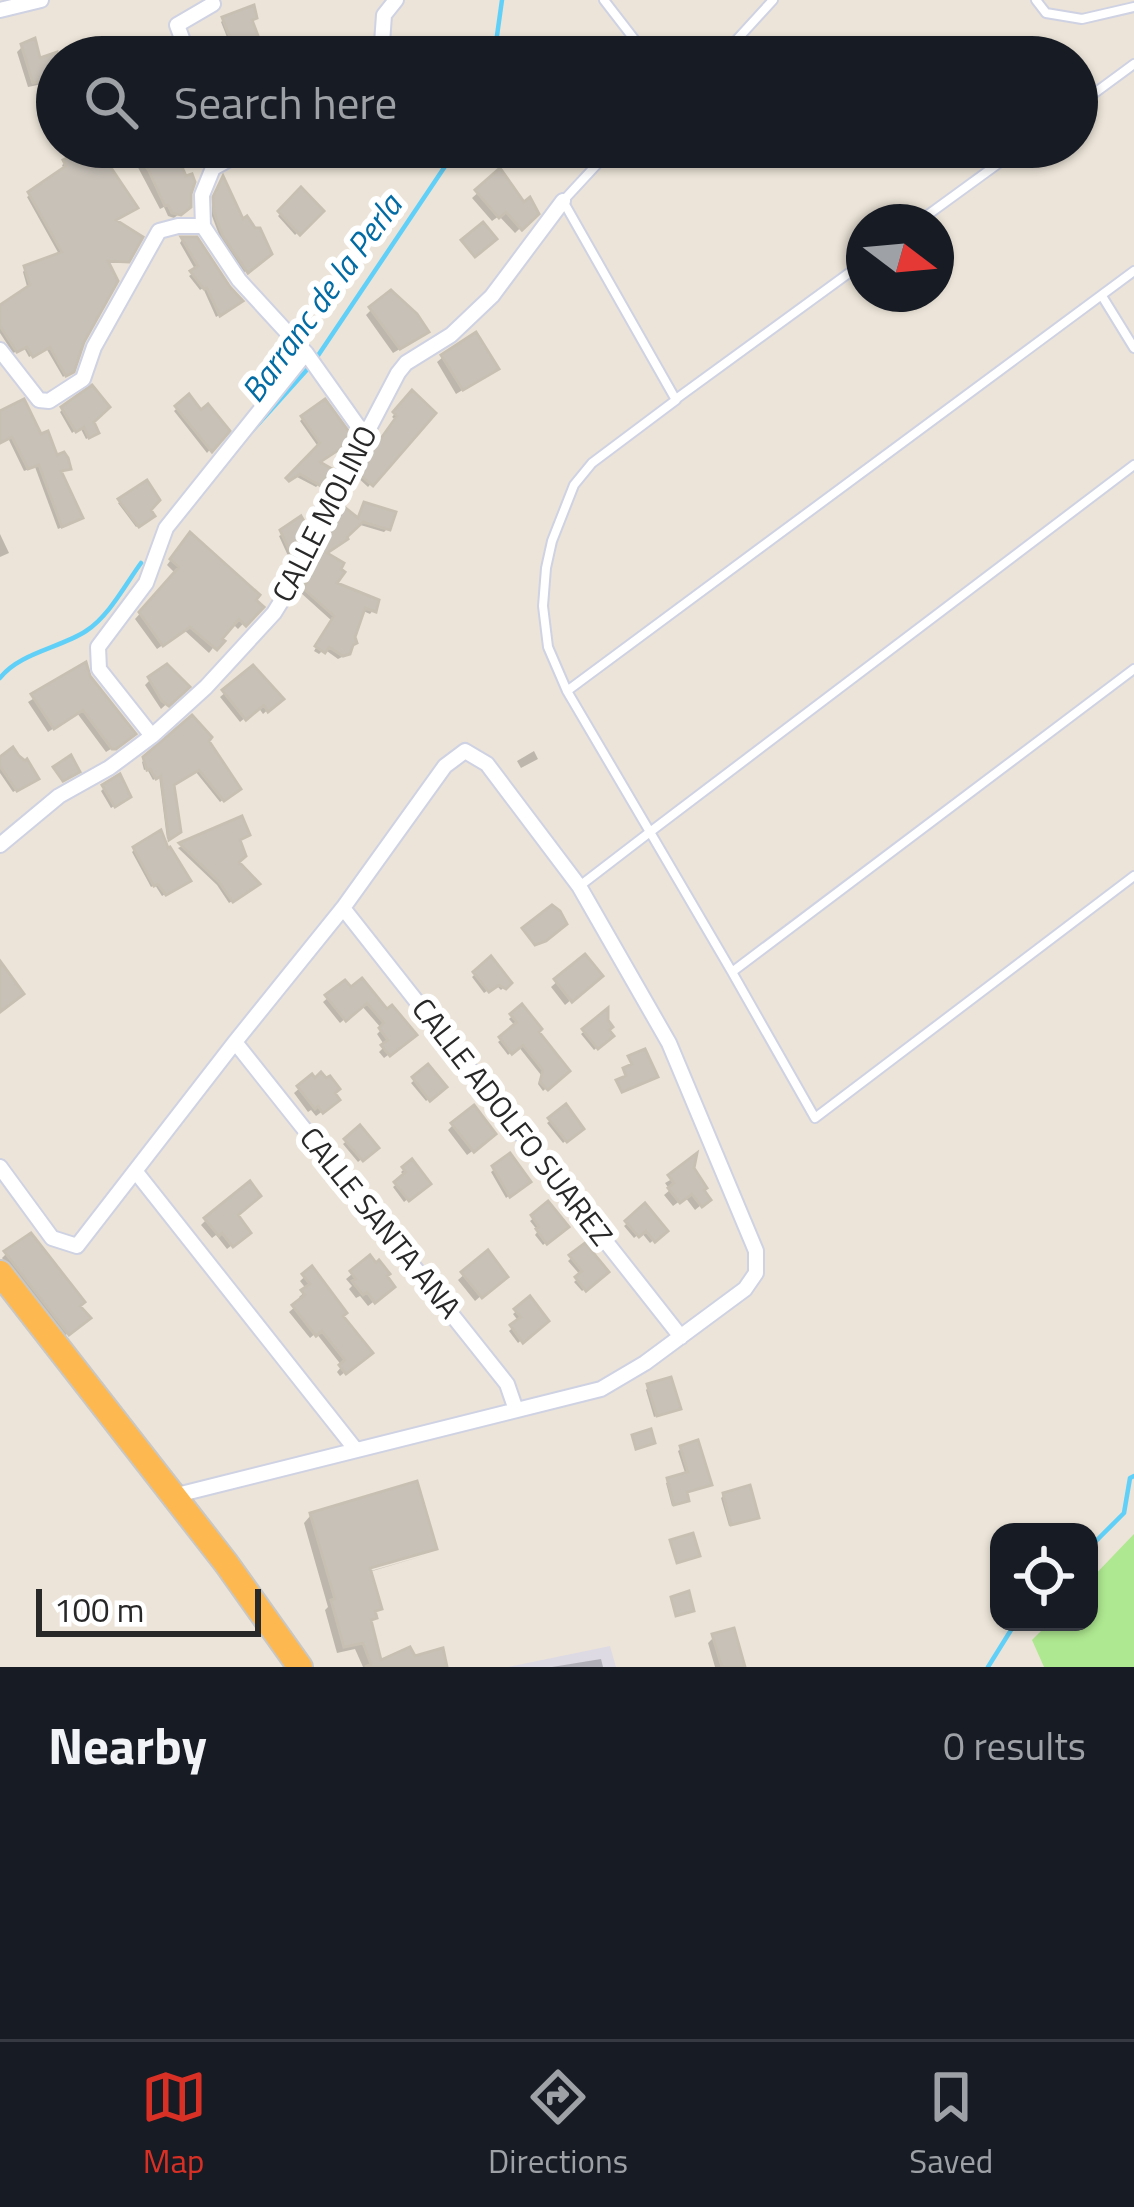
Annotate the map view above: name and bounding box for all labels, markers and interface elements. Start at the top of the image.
search box [36,36,1098,168]
text: Search here [174,68,397,136]
icon: search [78,69,144,135]
water label: Barranc de la Perla [228,181,415,412]
north arrow [846,204,954,312]
street label: CALLE MOLINO [260,417,388,610]
street label: CALLE ADOLFO SUAREZ [401,988,624,1255]
street label: CALLE SANTA ANA [289,1117,473,1328]
map controls [990,1523,1098,1631]
button: locate [990,1523,1098,1631]
scale bar [36,1583,261,1636]
text: 100 m [54,1585,144,1635]
text: Nearby [48,1706,207,1784]
text: 0 results [943,1716,1086,1775]
tab: Map [141,2064,207,2186]
tab: Directions [488,2064,628,2186]
tab: Saved [909,2064,993,2186]

